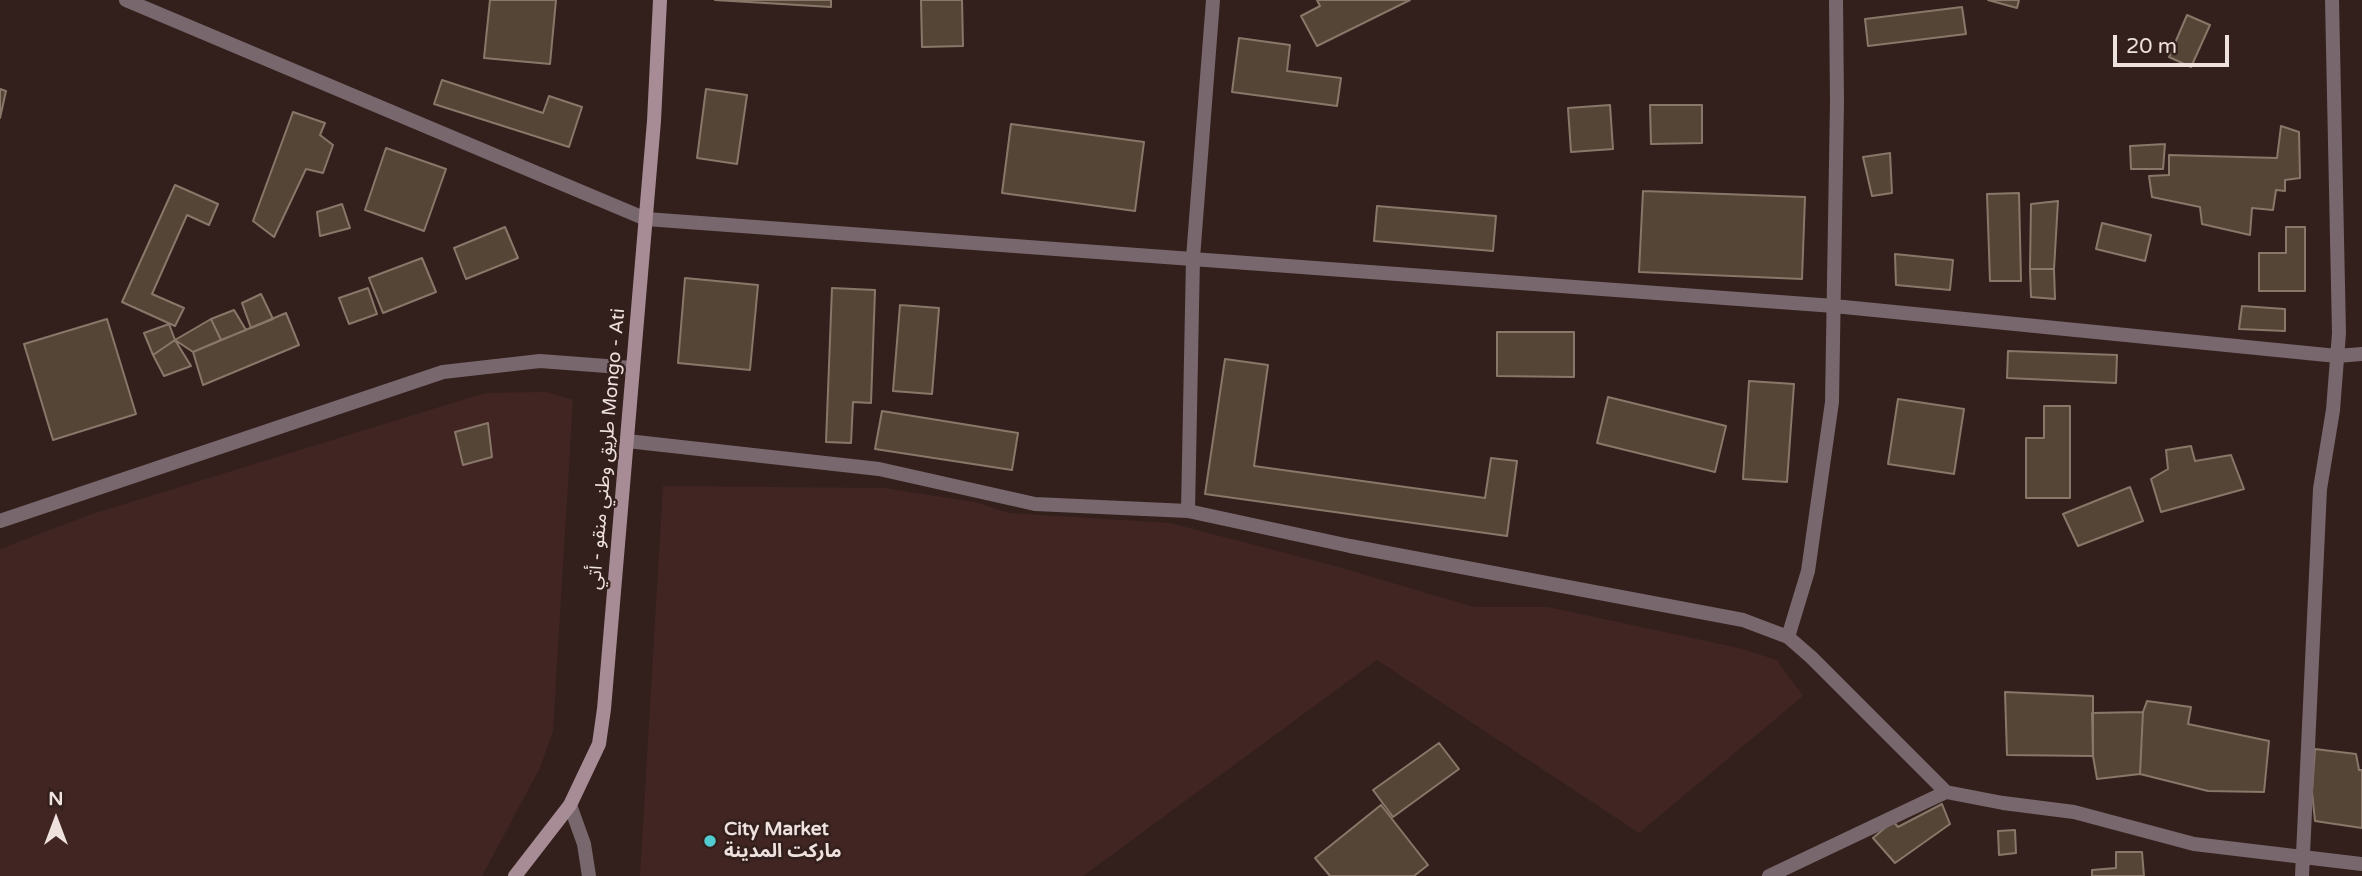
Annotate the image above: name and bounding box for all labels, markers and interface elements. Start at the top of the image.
scale bar [2117,21,2232,65]
text: 20 m [2126,34,2177,59]
street label: طريق وطني منقو - أتي Mongo - Ati [583,307,631,591]
north arrow [21,785,91,855]
text: N [48,788,64,810]
place label: City Market ماركت المدينة [724,819,842,863]
marker: City Market ماركت المدينة [702,833,718,849]

